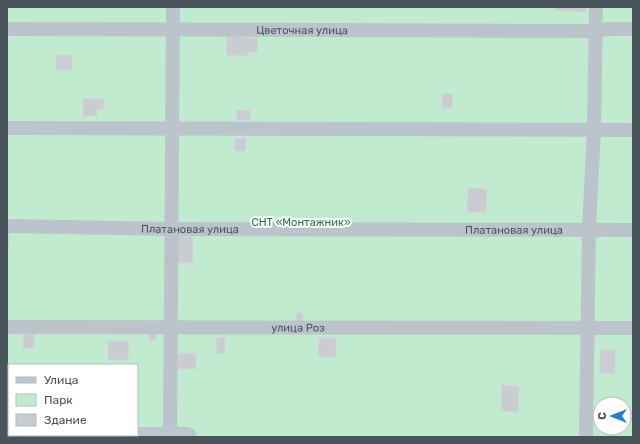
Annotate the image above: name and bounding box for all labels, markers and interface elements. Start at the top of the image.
street label: Цветочная улица [256,23,348,37]
park label: СНТ «Монтажник» [251,216,351,229]
street label: Платановая улица [141,222,239,236]
street label: Платановая улица [465,223,563,236]
street label: улица Роз [271,321,325,334]
legend [8,364,138,436]
text: Улица [44,373,78,387]
text: Парк [44,393,73,407]
north arrow [592,396,632,436]
text: С [596,412,609,420]
text: Здание [44,413,87,427]

